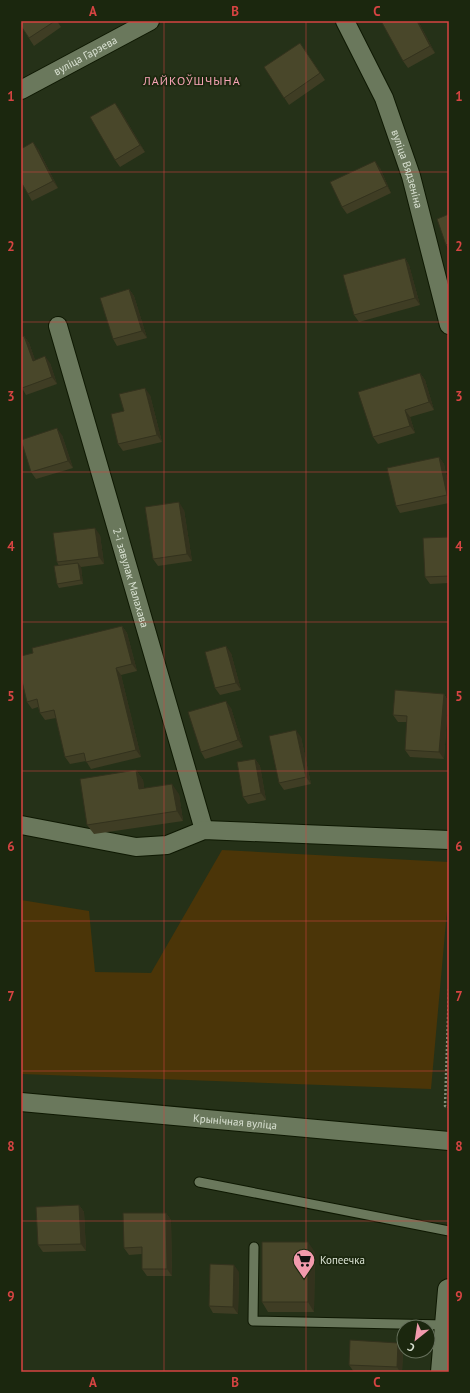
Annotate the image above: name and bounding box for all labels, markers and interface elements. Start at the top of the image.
text: A [89,3,97,20]
text: B [231,3,239,20]
text: C [373,3,381,20]
street label: вуліца Гарэева [51,33,120,78]
district label: ЛАЙКОЎШЧЫНА [142,73,241,88]
text: 1 [7,88,15,105]
text: 1 [455,88,463,105]
street label: вуліца Вядзеніна [388,128,426,210]
text: 2 [7,238,15,255]
text: 2 [455,238,463,255]
text: 3 [7,388,15,405]
text: 3 [455,388,463,405]
street label: 2-і завулак Малахава [110,526,152,629]
text: 4 [7,538,15,555]
text: 4 [455,538,463,555]
text: 5 [7,688,15,705]
text: 5 [455,688,463,705]
text: 6 [7,838,15,855]
text: 6 [455,838,463,855]
text: 7 [7,988,15,1005]
text: 7 [455,988,463,1005]
street label: Крынічная вуліца [192,1111,278,1132]
text: 8 [7,1138,15,1155]
text: 8 [455,1138,463,1155]
supermarket icon: Копеечка [291,1247,317,1280]
place label: Копеечка [320,1253,365,1267]
text: 9 [7,1288,15,1305]
text: 9 [455,1288,463,1305]
north arrow [396,1319,436,1359]
text: С [405,1340,417,1355]
text: A [89,1374,97,1391]
text: B [231,1374,239,1391]
text: C [373,1374,381,1391]

